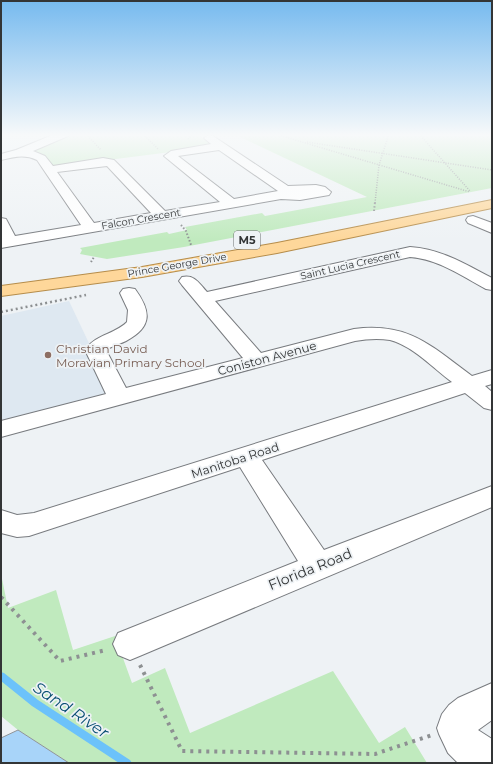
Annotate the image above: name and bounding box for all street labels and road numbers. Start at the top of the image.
street label: Falcon Crescent [100,206,182,232]
road number: M5 [234,231,260,249]
street label: Saint Lucia Crescent [299,247,401,283]
street label: Prince George Drive [127,250,227,280]
street label: Coniston Avenue [216,338,318,378]
street label: Manitoba Road [189,439,281,481]
street label: Florida Road [266,544,354,594]

